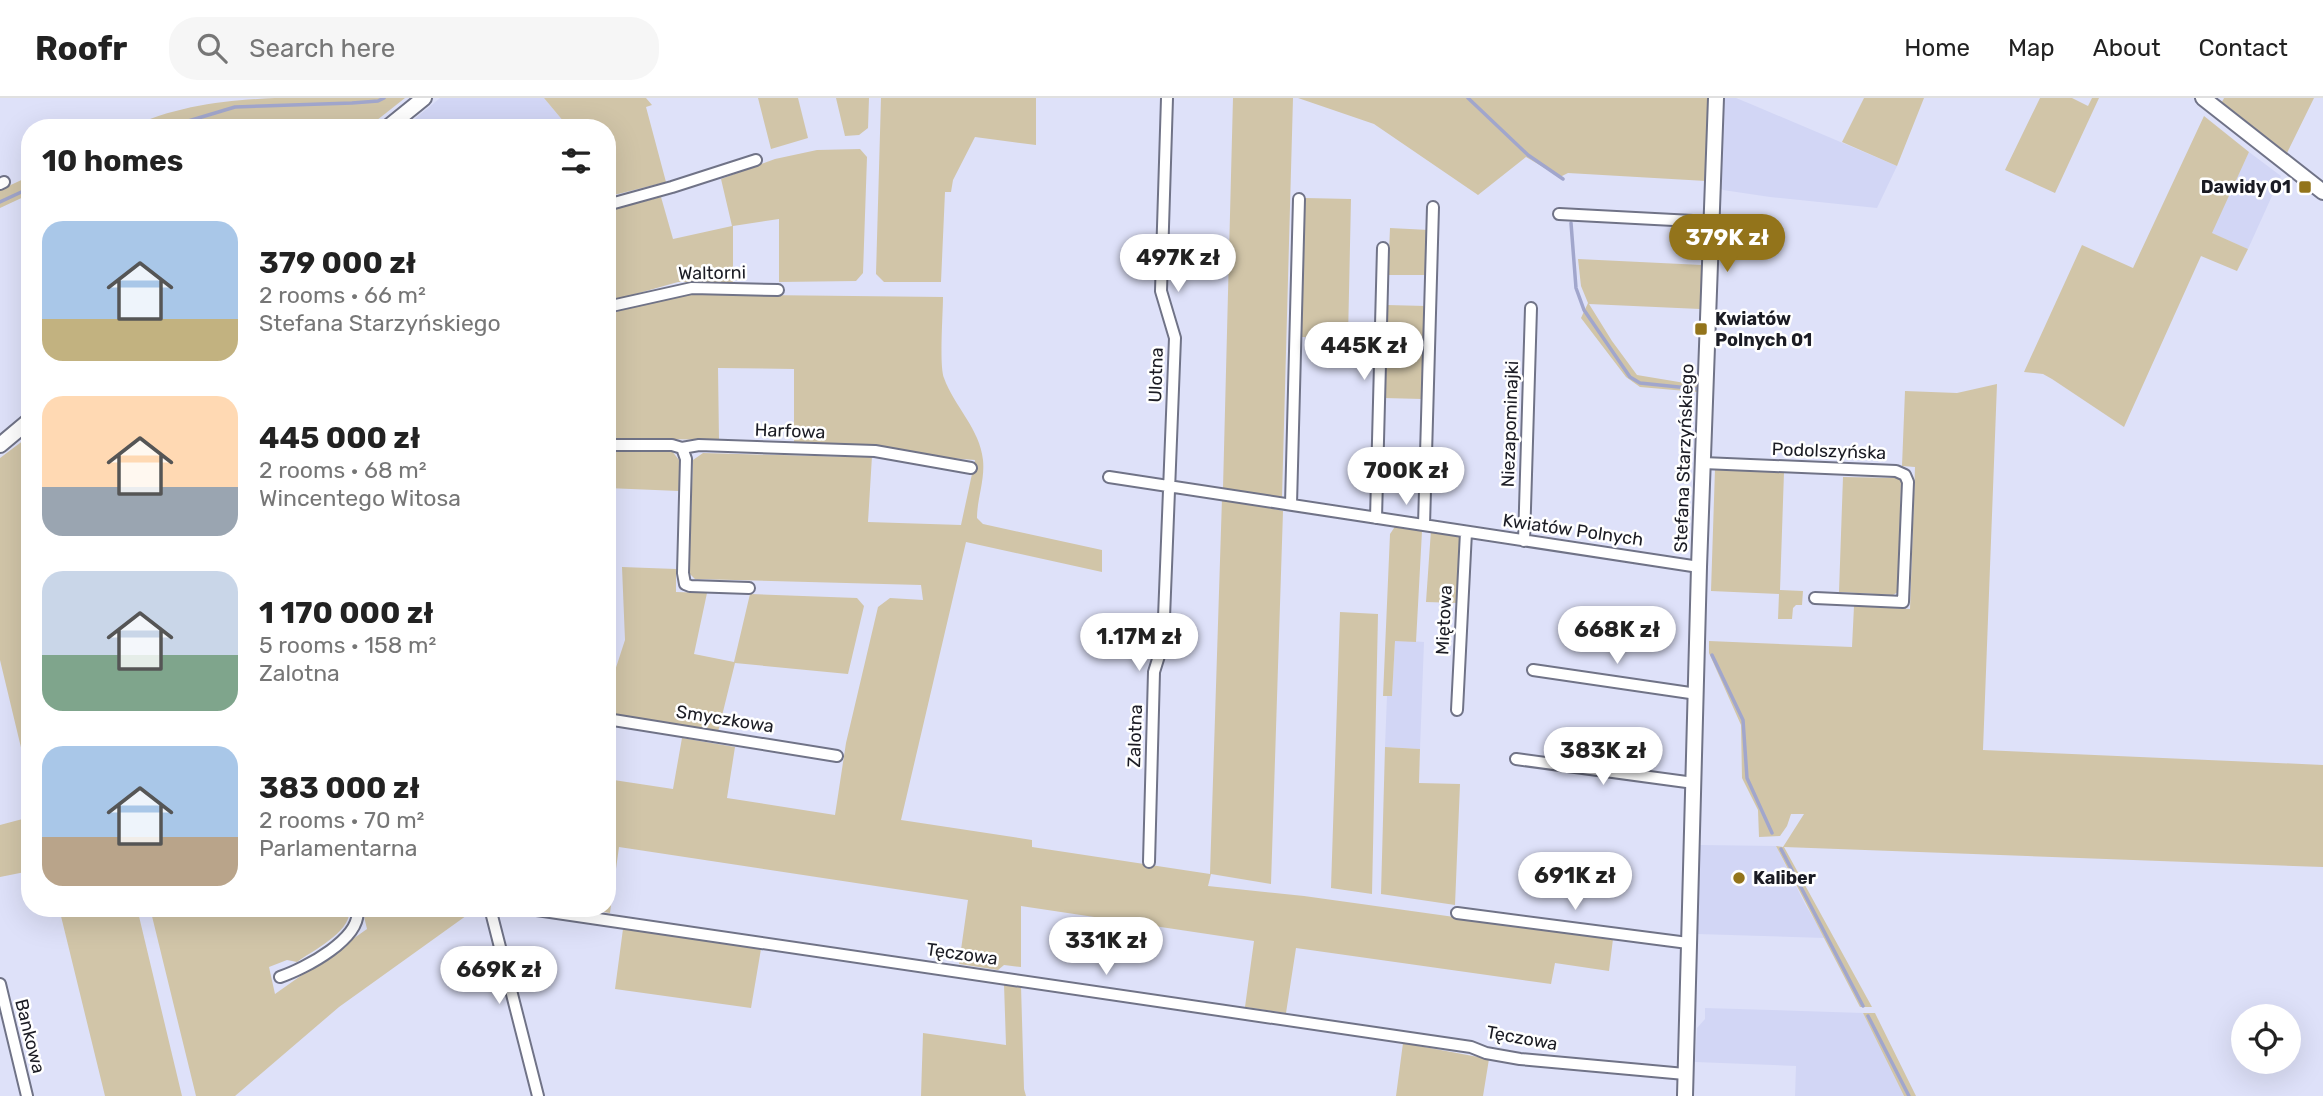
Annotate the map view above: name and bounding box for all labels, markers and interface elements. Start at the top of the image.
search box [169,17,659,80]
text: Roofr [35,29,127,68]
icon: search [193,29,231,67]
text: Search here [249,33,395,64]
text: Home [1904,34,1970,62]
text: Map [2008,34,2055,62]
text: About [2093,34,2161,62]
text: Contact [2199,34,2288,62]
icon: filters [557,142,595,180]
text: 10 homes [42,143,183,179]
place label: Dawidy 01 [2201,176,2291,198]
marker: Dawidy 01 [2297,179,2313,195]
pin: 379K zł [1662,214,1792,274]
text: 379K zł [1685,223,1769,251]
pin: 497K zł [1113,234,1243,294]
text: 497K zł [1136,243,1220,271]
text: 379 000 zł [259,245,416,281]
icon: home [98,249,182,333]
street label: Waltorni [678,261,746,285]
text: 2 rooms · 66 m² [259,281,426,309]
place label: Kwiatów Polnych 01 [1715,308,1812,351]
text: Stefana Starzyńskiego [259,309,501,337]
marker: Kwiatów Polnych 01 [1693,321,1709,337]
pin: 445K zł [1299,322,1429,382]
text: 445K zł [1321,331,1407,359]
street label: Ulotna [1144,347,1168,403]
street label: Niezapominajki [1497,360,1523,488]
street label: Stefana Starzyńskiego [1670,363,1698,553]
street label: Harfowa [754,419,826,443]
text: 445 000 zł [259,420,420,456]
icon: home [98,424,182,508]
street label: Podolszyńska [1771,438,1887,464]
pin: 700K zł [1341,448,1471,507]
text: 2 rooms · 68 m² [259,456,427,484]
text: 700K zł [1363,456,1449,484]
text: Wincentego Witosa [259,484,461,512]
street label: Kwiatów Polnych [1501,509,1645,551]
street label: Miętowa [1431,585,1457,655]
text: 1 170 000 zł [259,595,434,631]
icon: home [98,599,182,683]
pin: 668K zł [1552,606,1682,666]
pin: 1.17M zł [1067,614,1211,673]
text: 668K zł [1574,615,1660,643]
text: 1.17M zł [1096,622,1182,650]
text: 5 rooms · 158 m² [259,631,436,659]
text: Zalotna [259,659,340,687]
street label: Smyczkowa [675,700,775,738]
street label: Zalotna [1123,704,1147,768]
pin: 383K zł [1538,728,1668,787]
text: 383K zł [1560,736,1646,764]
text: 383 000 zł [259,770,420,806]
icon: home [98,774,182,858]
text: 2 rooms · 70 m² [259,806,424,834]
text: Parlamentarna [259,834,417,862]
pin: 691K zł [1510,852,1640,912]
text: 691K zł [1534,861,1616,889]
place label: Kaliber [1753,867,1816,889]
marker: Kaliber [1731,870,1747,886]
pin: 331K zł [1041,918,1171,977]
text: 331K zł [1065,926,1147,954]
street label: Tęczowa [925,938,999,970]
pin: 669K zł [434,946,564,1006]
text: 669K zł [456,955,542,983]
street label: Bankowa [10,997,50,1075]
map controls [2231,1004,2301,1074]
button: locate [2231,1004,2301,1074]
street label: Tęczowa [1485,1021,1559,1055]

